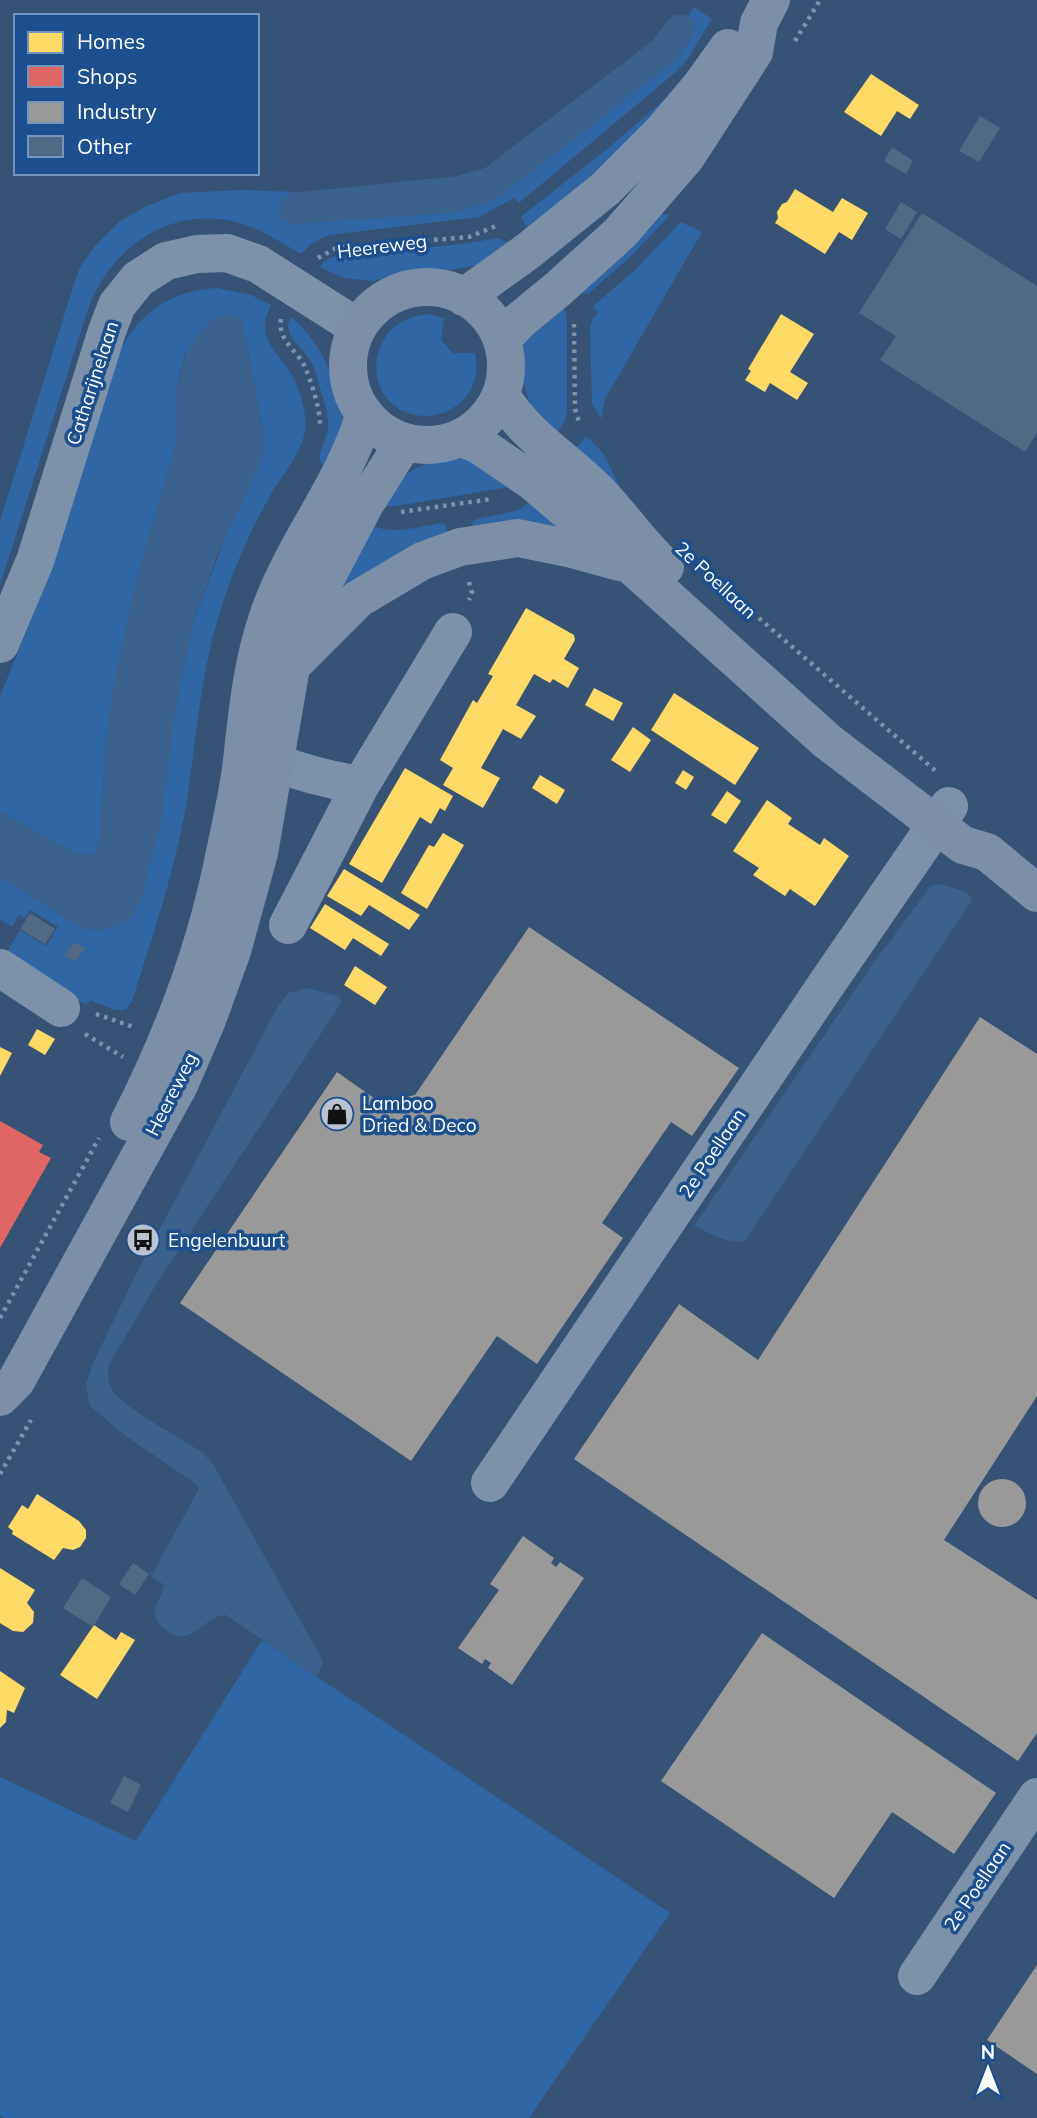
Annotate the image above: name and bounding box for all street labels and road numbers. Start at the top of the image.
street label: Heereweg [336,229,428,263]
street label: Catharijnelaan [61,318,123,448]
street label: 2e Poellaan [670,536,762,624]
street label: Heereweg [140,1048,202,1140]
street label: 2e Poellaan [673,1104,751,1202]
street label: 2e Poellaan [938,1837,1016,1935]

